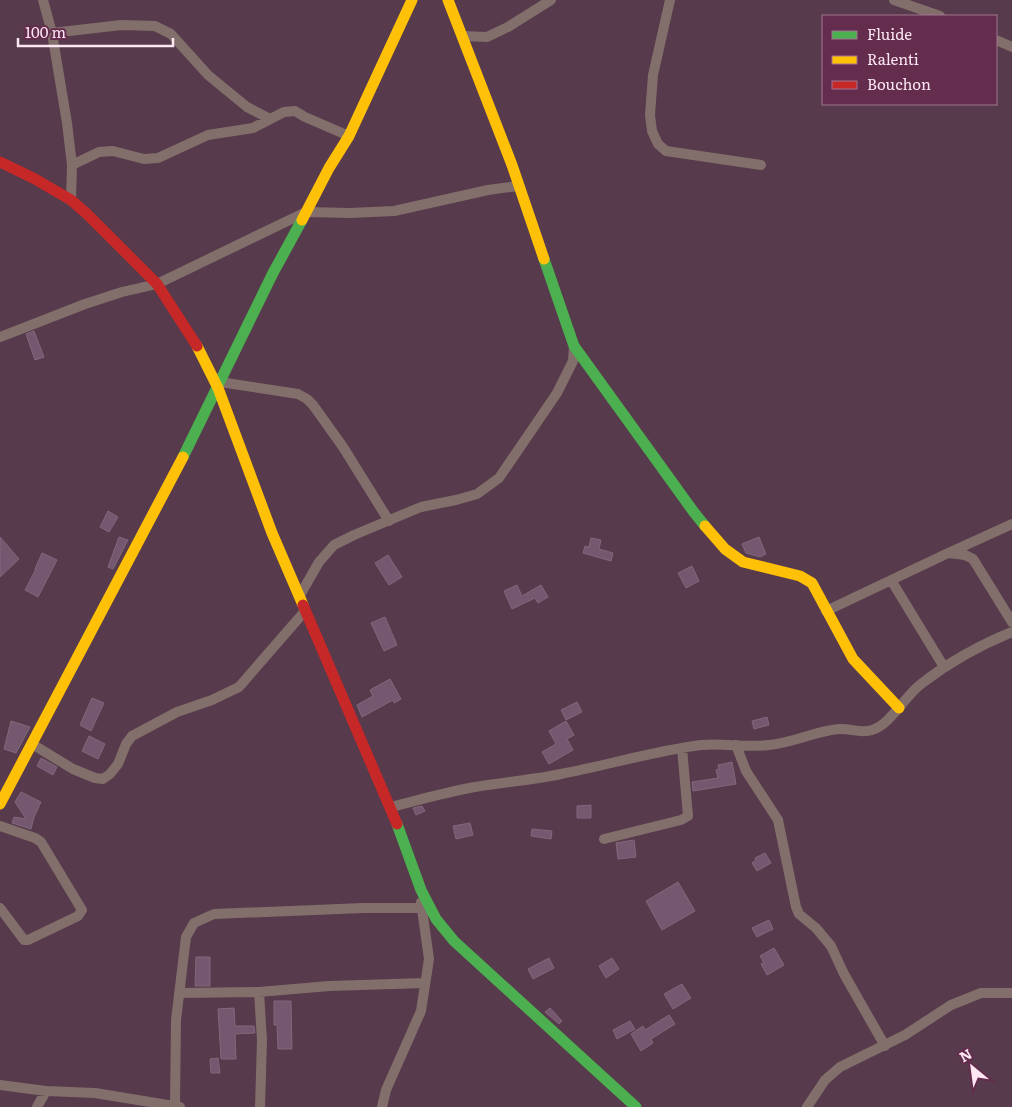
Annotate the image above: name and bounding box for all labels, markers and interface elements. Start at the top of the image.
scale bar [18,15,172,47]
legend [822,15,997,105]
text: 100 m [25,20,66,43]
text: Fluide [867,22,912,45]
text: Ralenti [867,47,919,70]
text: Bouchon [867,72,931,95]
north arrow [947,1042,997,1092]
text: N [955,1043,975,1066]

